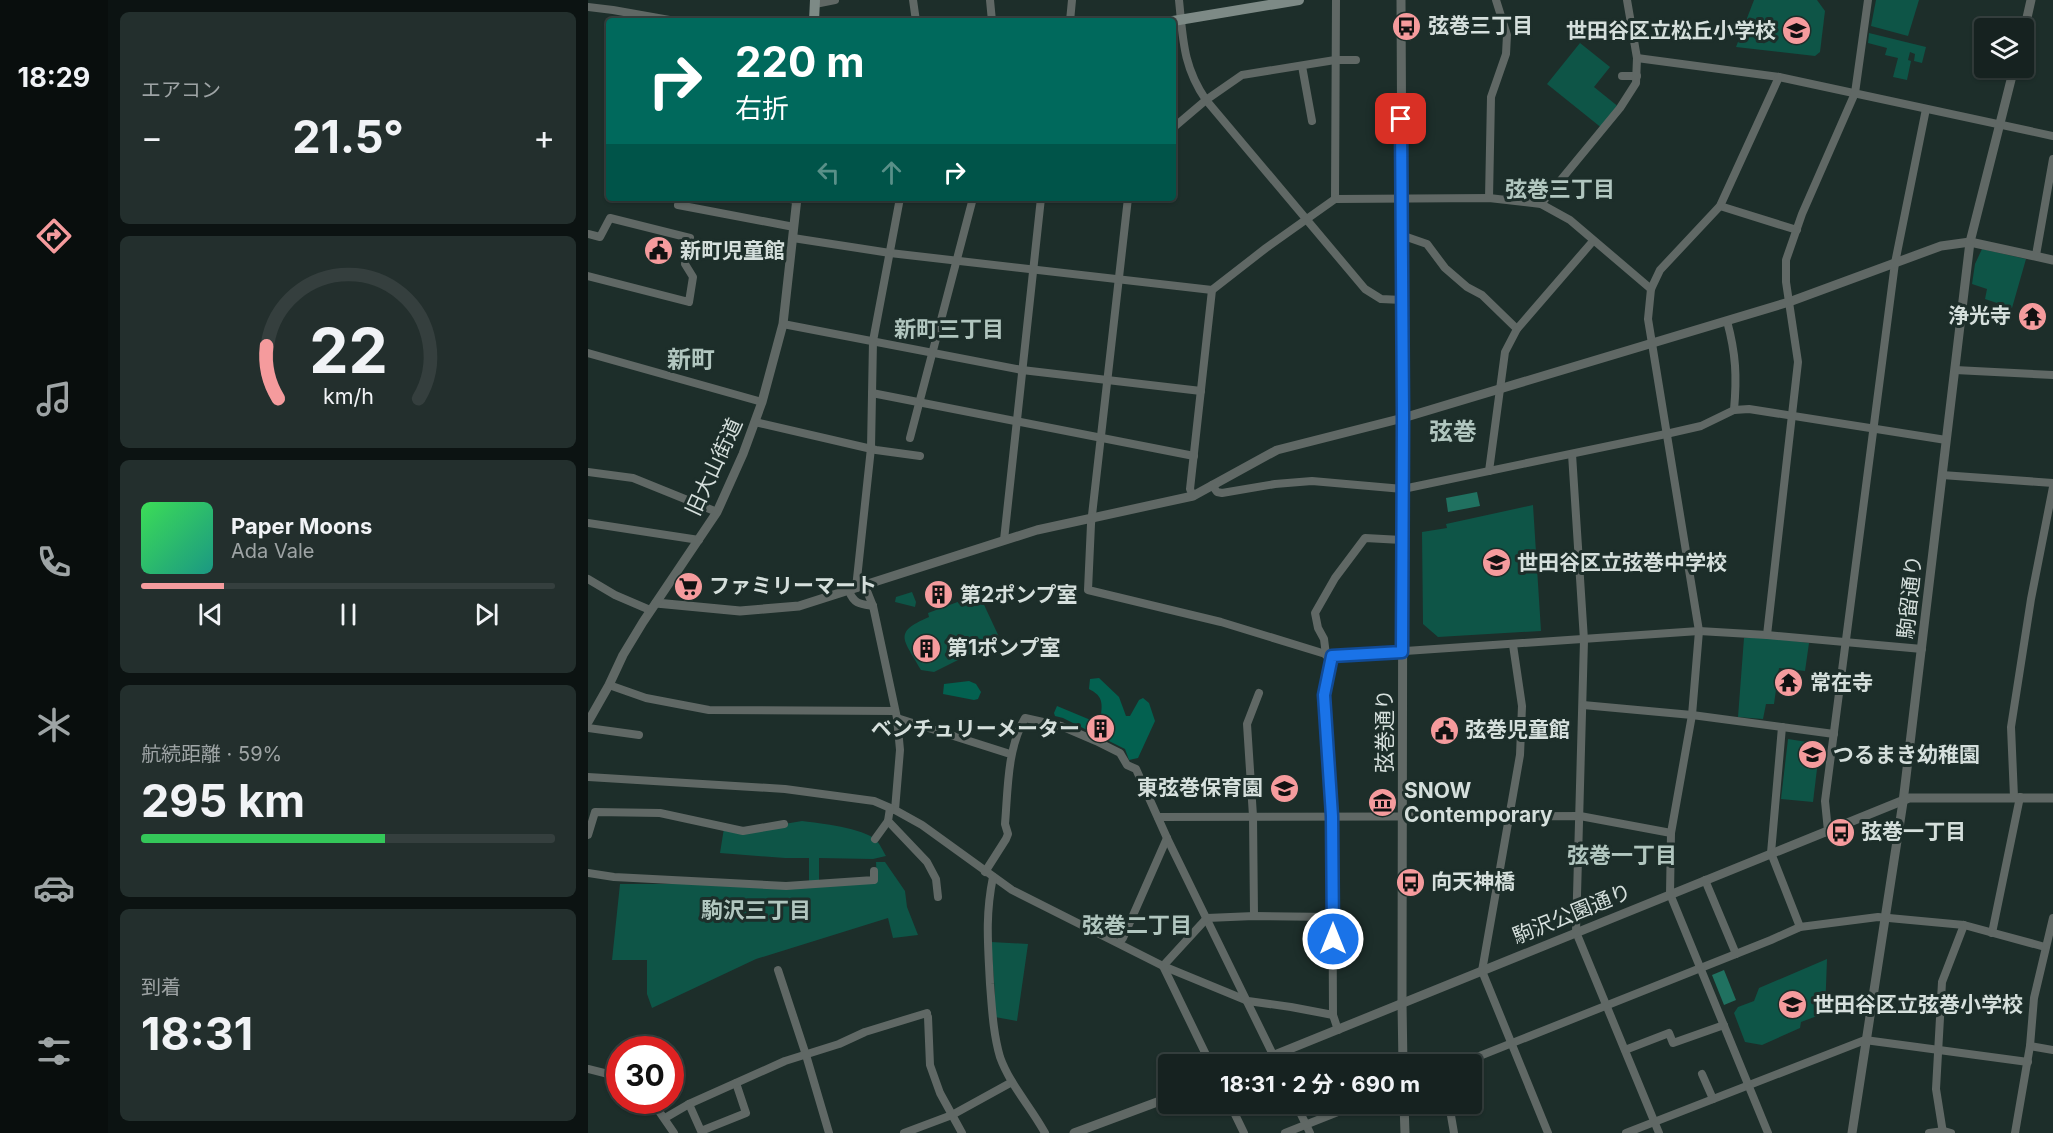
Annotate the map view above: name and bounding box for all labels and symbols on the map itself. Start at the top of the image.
bus stop icon: 弦巻三丁目 [1391,10,1423,42]
place label: 弦巻三丁目 [1428,13,1533,38]
school or university icon: 世田谷区立松丘小学校 [1781,15,1813,47]
place label: 世田谷区立松丘小学校 [1566,18,1776,43]
pin [1375,93,1426,144]
district label: 弦巻三丁目 [1505,176,1615,202]
public building icon: 新町児童館 [643,235,675,267]
place label: 新町児童館 [680,238,785,263]
temple icon: 浄光寺 [2016,300,2048,332]
place label: 浄光寺 [1948,303,2011,328]
district label: 新町三丁目 [894,316,1004,342]
district label: 新町 [667,345,715,374]
street label: 旧大山街道 [680,414,747,520]
district label: 弦巻 [1429,417,1477,446]
school or university icon: 世田谷区立弦巻中学校 [1480,547,1512,579]
place label: 世田谷区立弦巻中学校 [1517,550,1727,575]
street label: 駒留通り [1893,554,1926,640]
supermarket icon: ファミリーマート [672,570,704,602]
place label: ファミリーマート [709,573,877,598]
building icon: 第2ポンプ室 [923,579,955,611]
place label: 第2ポンプ室 [960,582,1078,607]
building icon: 第1ポンプ室 [910,632,942,664]
place label: 第1ポンプ室 [947,635,1060,660]
temple icon: 常在寺 [1773,667,1805,699]
place label: 常在寺 [1810,670,1873,695]
street label: 弦巻通り [1372,689,1397,773]
building icon: ベンチュリーメーター [1085,713,1117,745]
public building icon: 弦巻児童館 [1428,714,1460,746]
place label: ベンチュリーメーター [871,716,1080,741]
place label: 弦巻児童館 [1465,717,1570,742]
school or university icon: つるまき幼稚園 [1796,739,1828,771]
place label: つるまき幼稚園 [1833,742,1980,767]
school or university icon: 東弦巻保育園 [1268,772,1300,804]
place label: 東弦巻保育園 [1137,775,1263,800]
place label: SNOW Contemporary [1404,778,1553,827]
museum icon: SNOW Contemporary [1367,787,1399,819]
bus stop icon: 弦巻一丁目 [1824,816,1856,848]
place label: 弦巻一丁目 [1861,819,1966,844]
district label: 弦巻一丁目 [1567,842,1677,868]
bus stop icon: 向天神橋 [1394,866,1426,898]
place label: 向天神橋 [1431,869,1515,894]
street label: 駒沢公園通り [1509,878,1635,949]
district label: 駒沢三丁目 [701,897,811,923]
position arrow [1301,907,1365,971]
district label: 弦巻二丁目 [1082,912,1192,938]
school or university icon: 世田谷区立弦巻小学校 [1776,989,1808,1021]
place label: 世田谷区立弦巻小学校 [1813,992,2023,1017]
speed limit sign: 30 [606,1036,684,1114]

